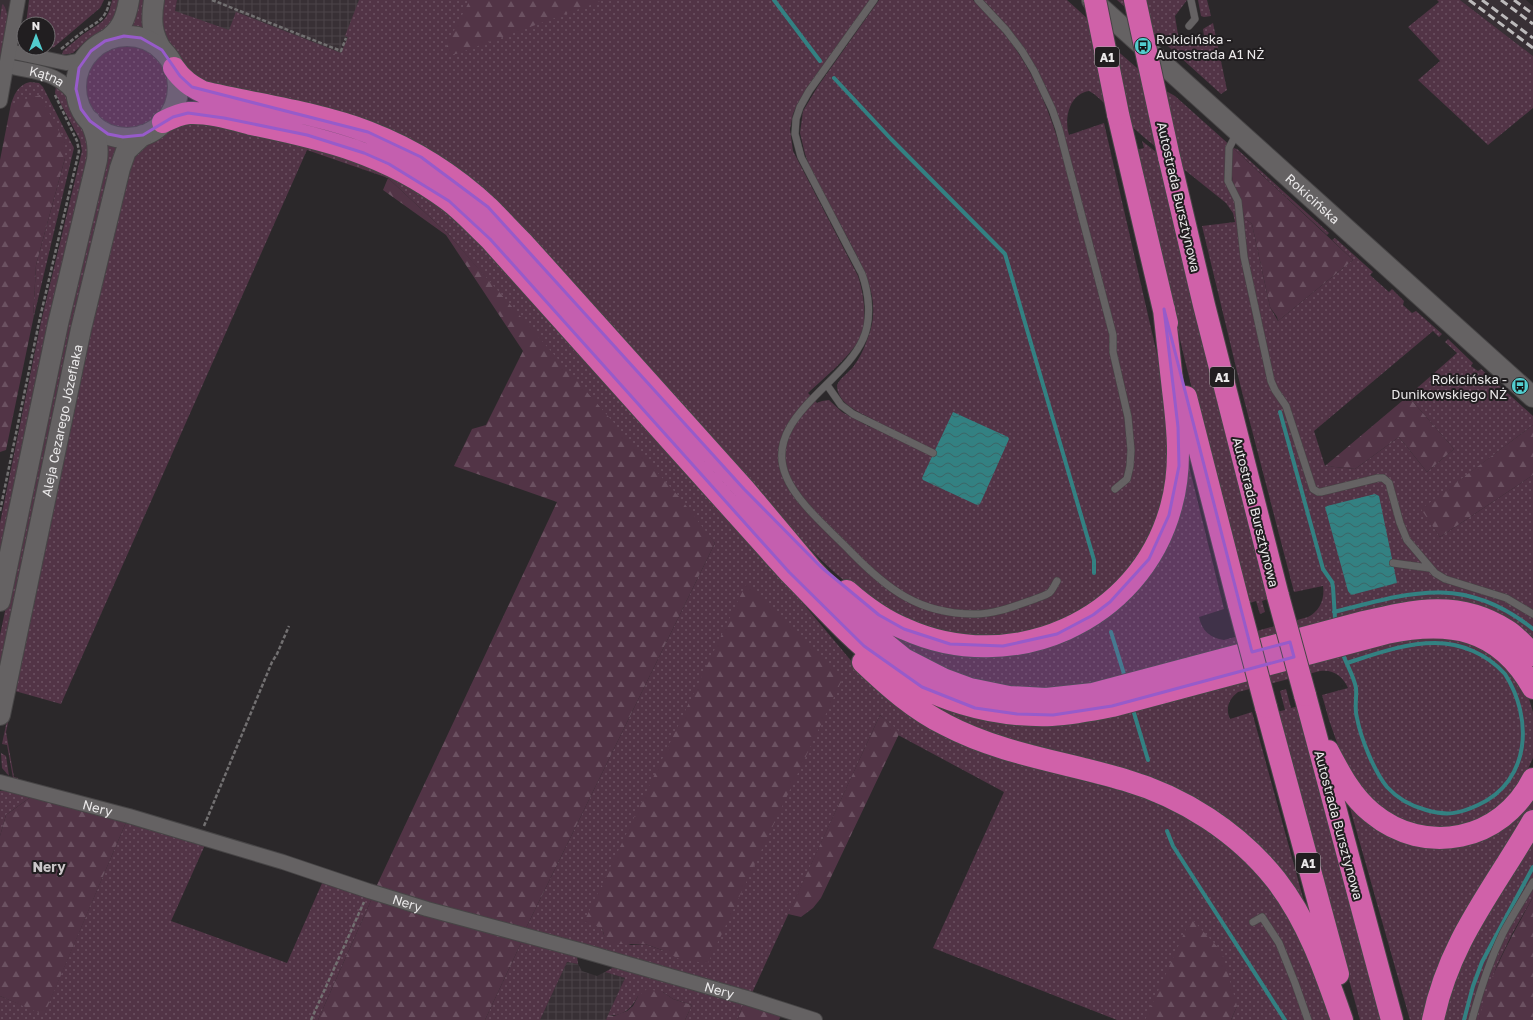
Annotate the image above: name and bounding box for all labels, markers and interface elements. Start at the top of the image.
north arrow [16,16,56,56]
text: N [32,19,40,32]
place label: Rokicińska - Autostrada A1 NŻ [1156,31,1264,62]
bus stop icon: Rokicińska - Autostrada A1 NŻ [1133,36,1153,56]
road number: A1 [1095,47,1119,67]
street label: Kątna [28,63,68,90]
street label: Autostrada Bursztynowa [1154,120,1204,274]
street label: Rokicińska [1282,170,1343,227]
street label: Aleja Cezarego Józefiaka [38,343,86,498]
road number: A1 [1210,367,1234,387]
place label: Rokicińska - Dunikowskiego NŻ [1391,371,1507,402]
bus stop icon: Rokicińska - Dunikowskiego NŻ [1510,376,1530,396]
street label: Autostrada Bursztynowa [1230,435,1282,589]
street label: Autostrada Bursztynowa [1311,749,1367,901]
street label: Nery [81,796,115,820]
road number: A1 [1296,853,1320,873]
district label: Nery [32,858,66,875]
street label: Nery [391,891,425,915]
street label: Nery [703,978,737,1002]

